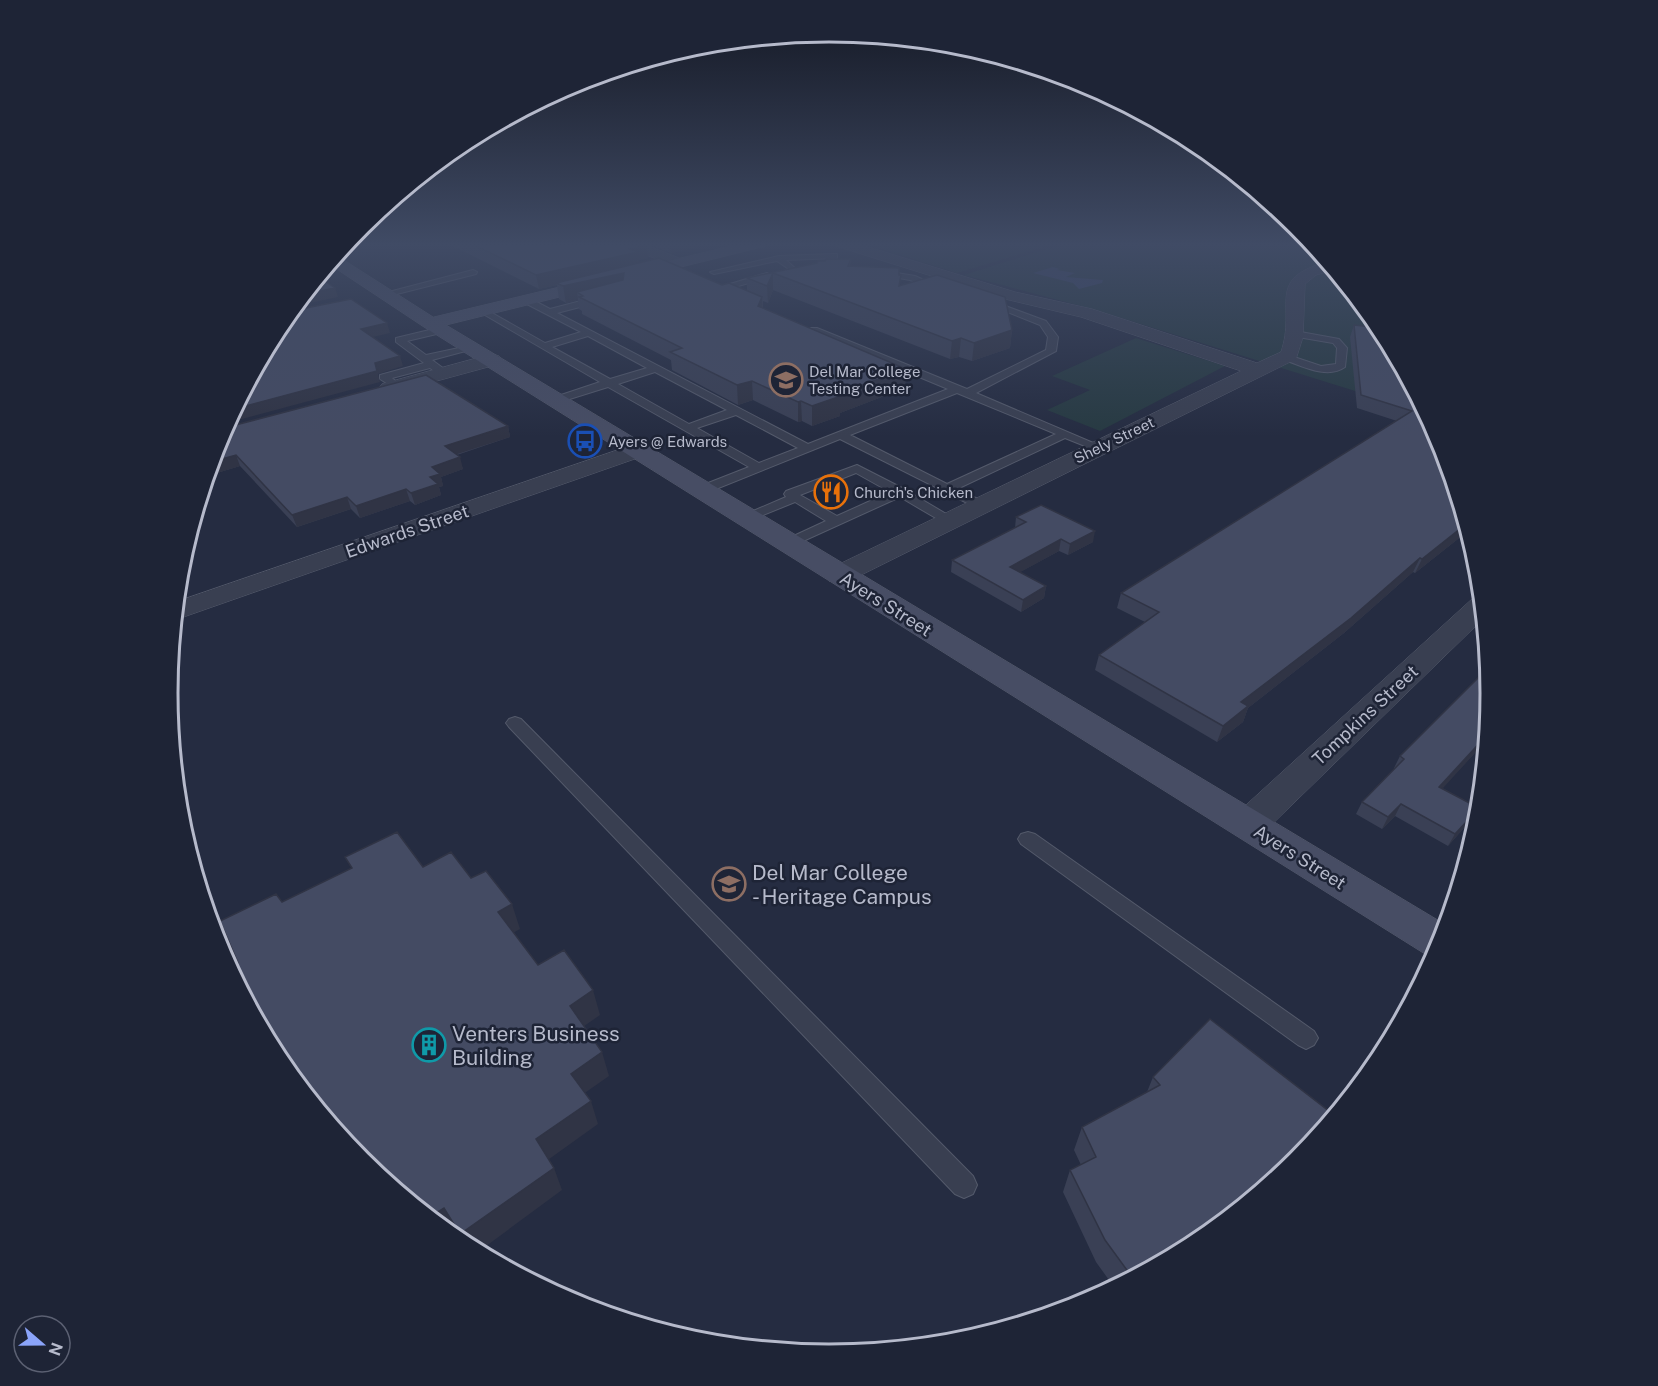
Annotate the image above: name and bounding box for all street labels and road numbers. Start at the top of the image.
street label: Shely Street [1071,413,1157,467]
street label: Edwards Street [342,500,472,562]
street label: Ayers Street [836,567,936,641]
street label: Tompkins Street [1308,661,1422,769]
street label: Ayers Street [1250,820,1350,894]

